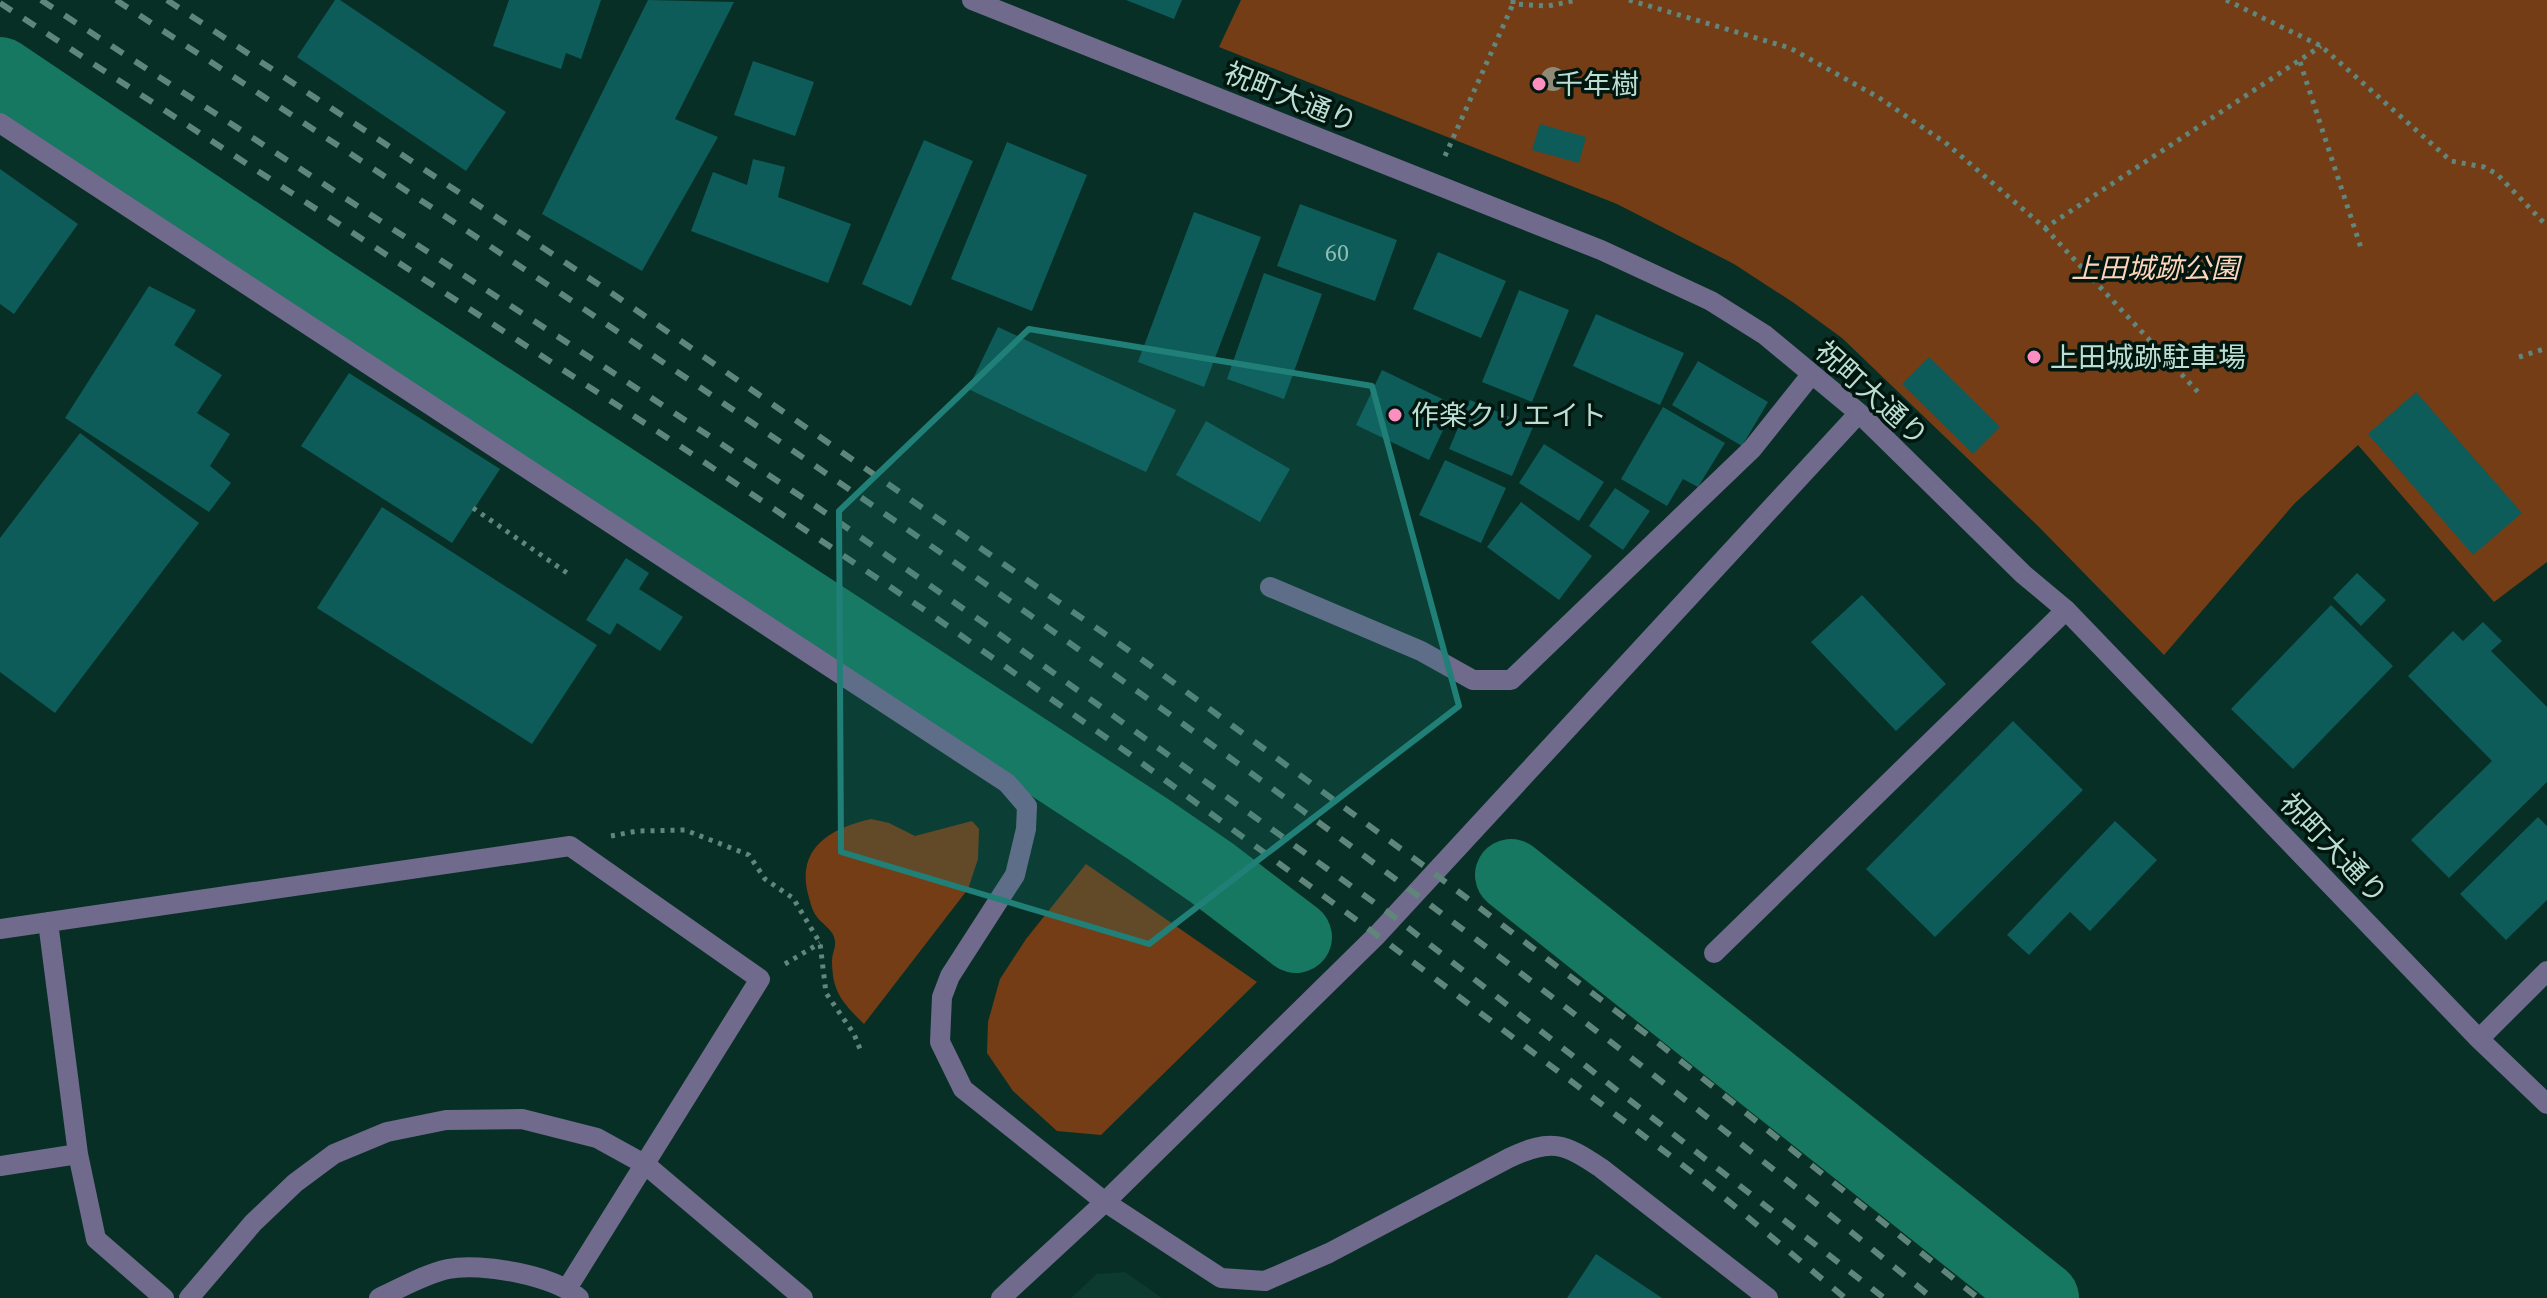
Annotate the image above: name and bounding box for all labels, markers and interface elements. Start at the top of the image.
street label: 祝町大通り [1219,53,1363,141]
place label: 千年樹 [1555,65,1639,103]
marker: 千年樹 [1530,75,1548,93]
house number: 60 [1325,236,1349,269]
park label: 上田城跡公園 [2071,249,2243,287]
street label: 祝町大通り [1807,332,1937,454]
place label: 上田城跡駐車場 [2050,338,2246,376]
marker: 上田城跡駐車場 [2025,348,2043,366]
place label: 作楽クリエイト [1411,396,1607,434]
marker: 作楽クリエイト [1386,406,1404,424]
street label: 祝町大通り [2272,784,2396,912]

